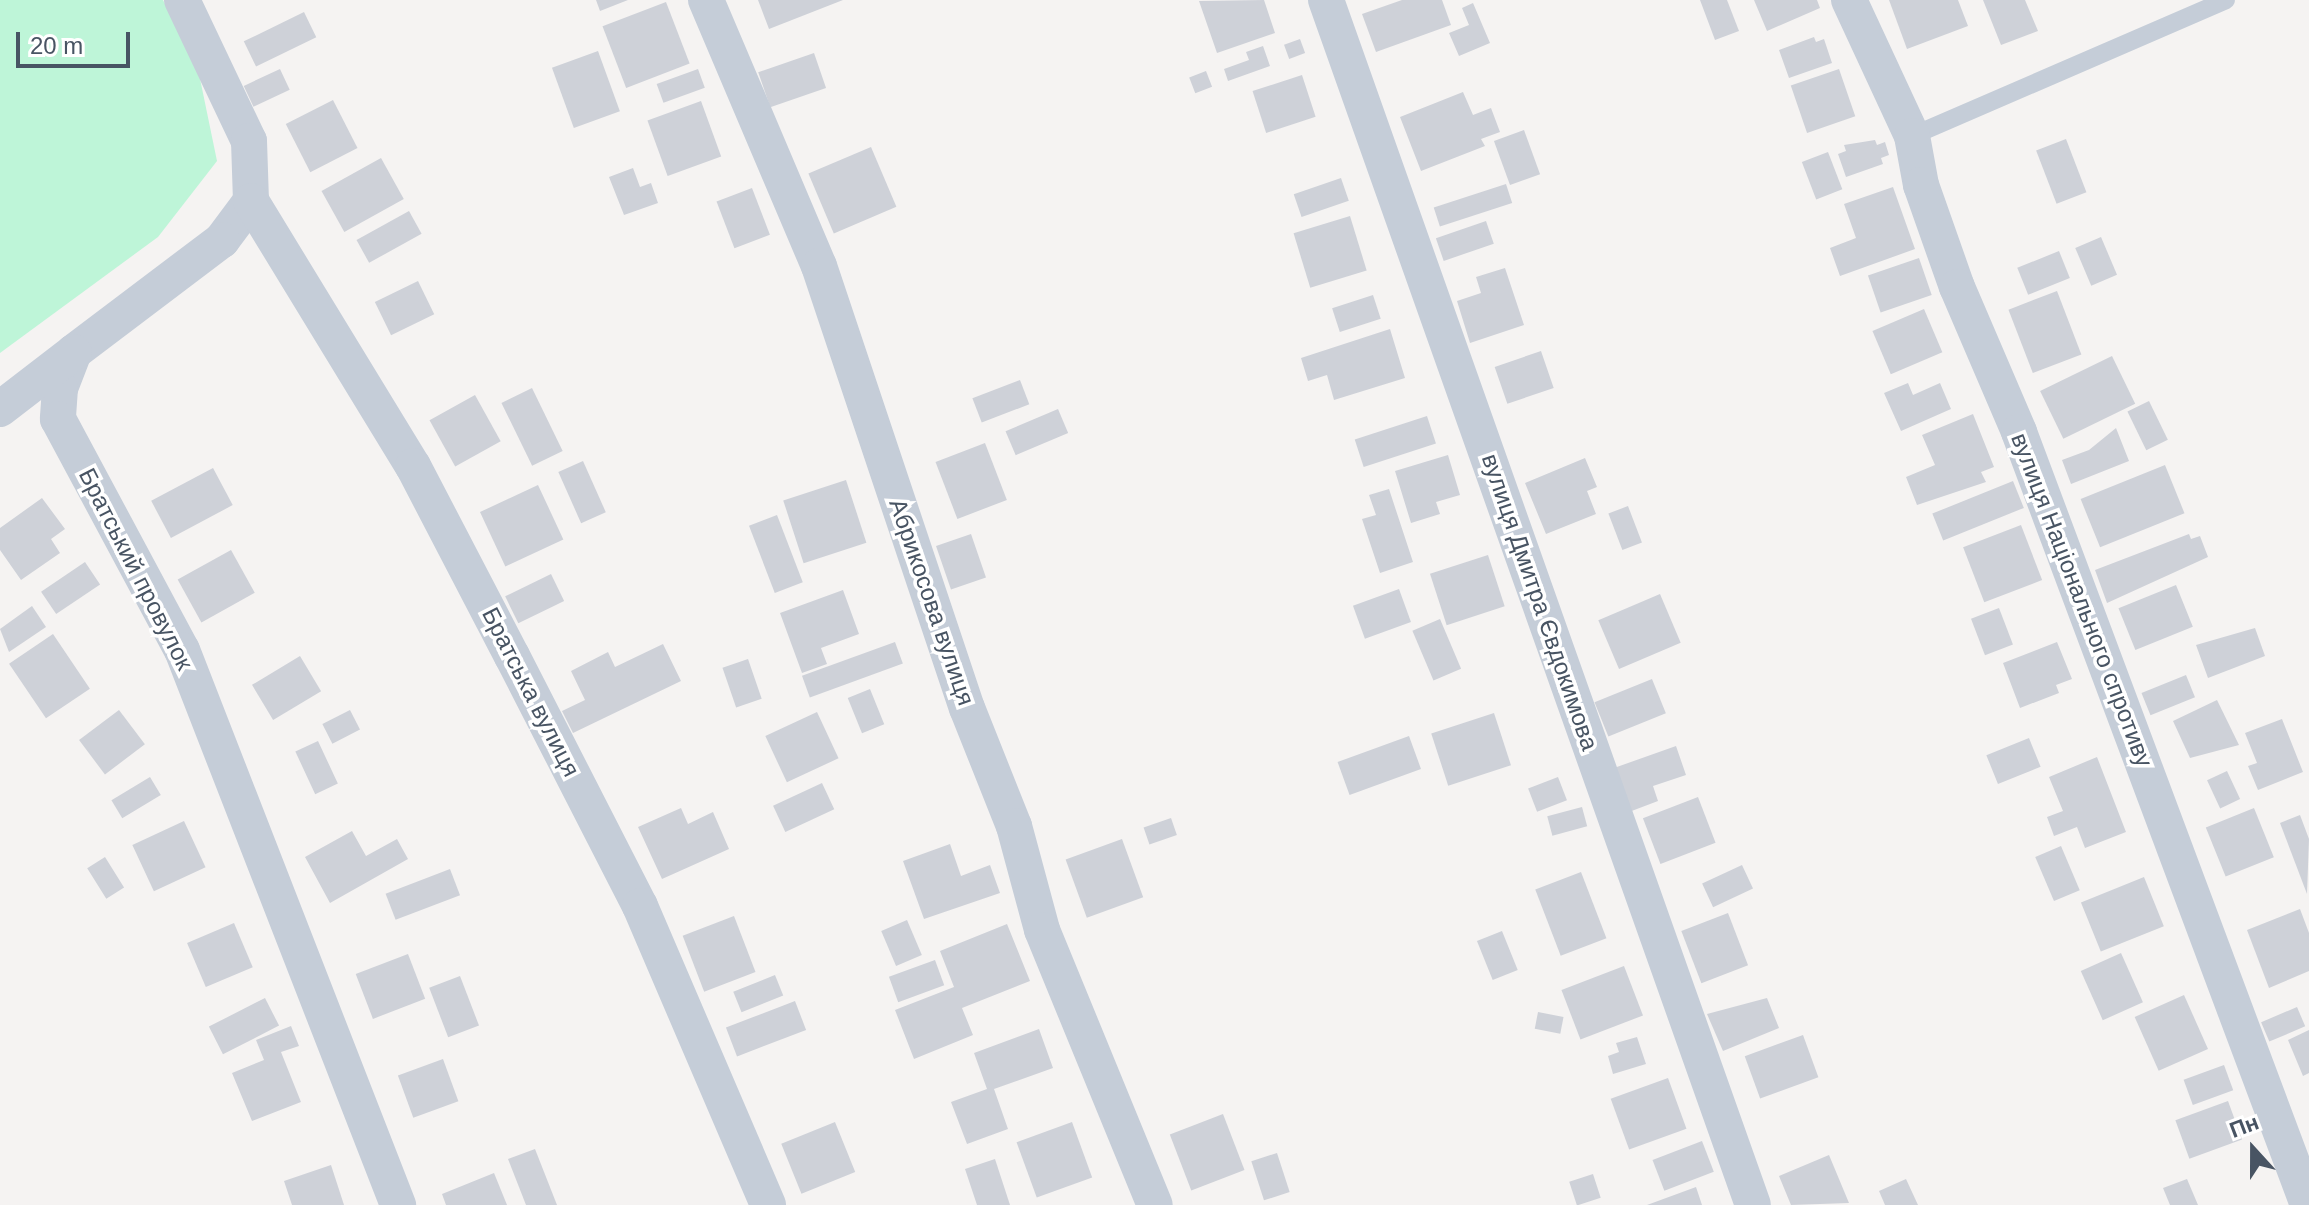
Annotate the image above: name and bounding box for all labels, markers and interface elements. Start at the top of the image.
scale bar [20,16,134,66]
text: 20 m [30,32,83,59]
street label: вулиця Національного спротиву [2005,429,2159,771]
street label: вулиця Дмитра Євдокимова [1476,450,1604,754]
street label: Братський провулок [73,463,199,675]
street label: Абрикосова вулиця [883,495,981,709]
street label: Братська вулиця [476,603,586,781]
north arrow [2213,1109,2293,1189]
text: Пн [2226,1109,2262,1143]

